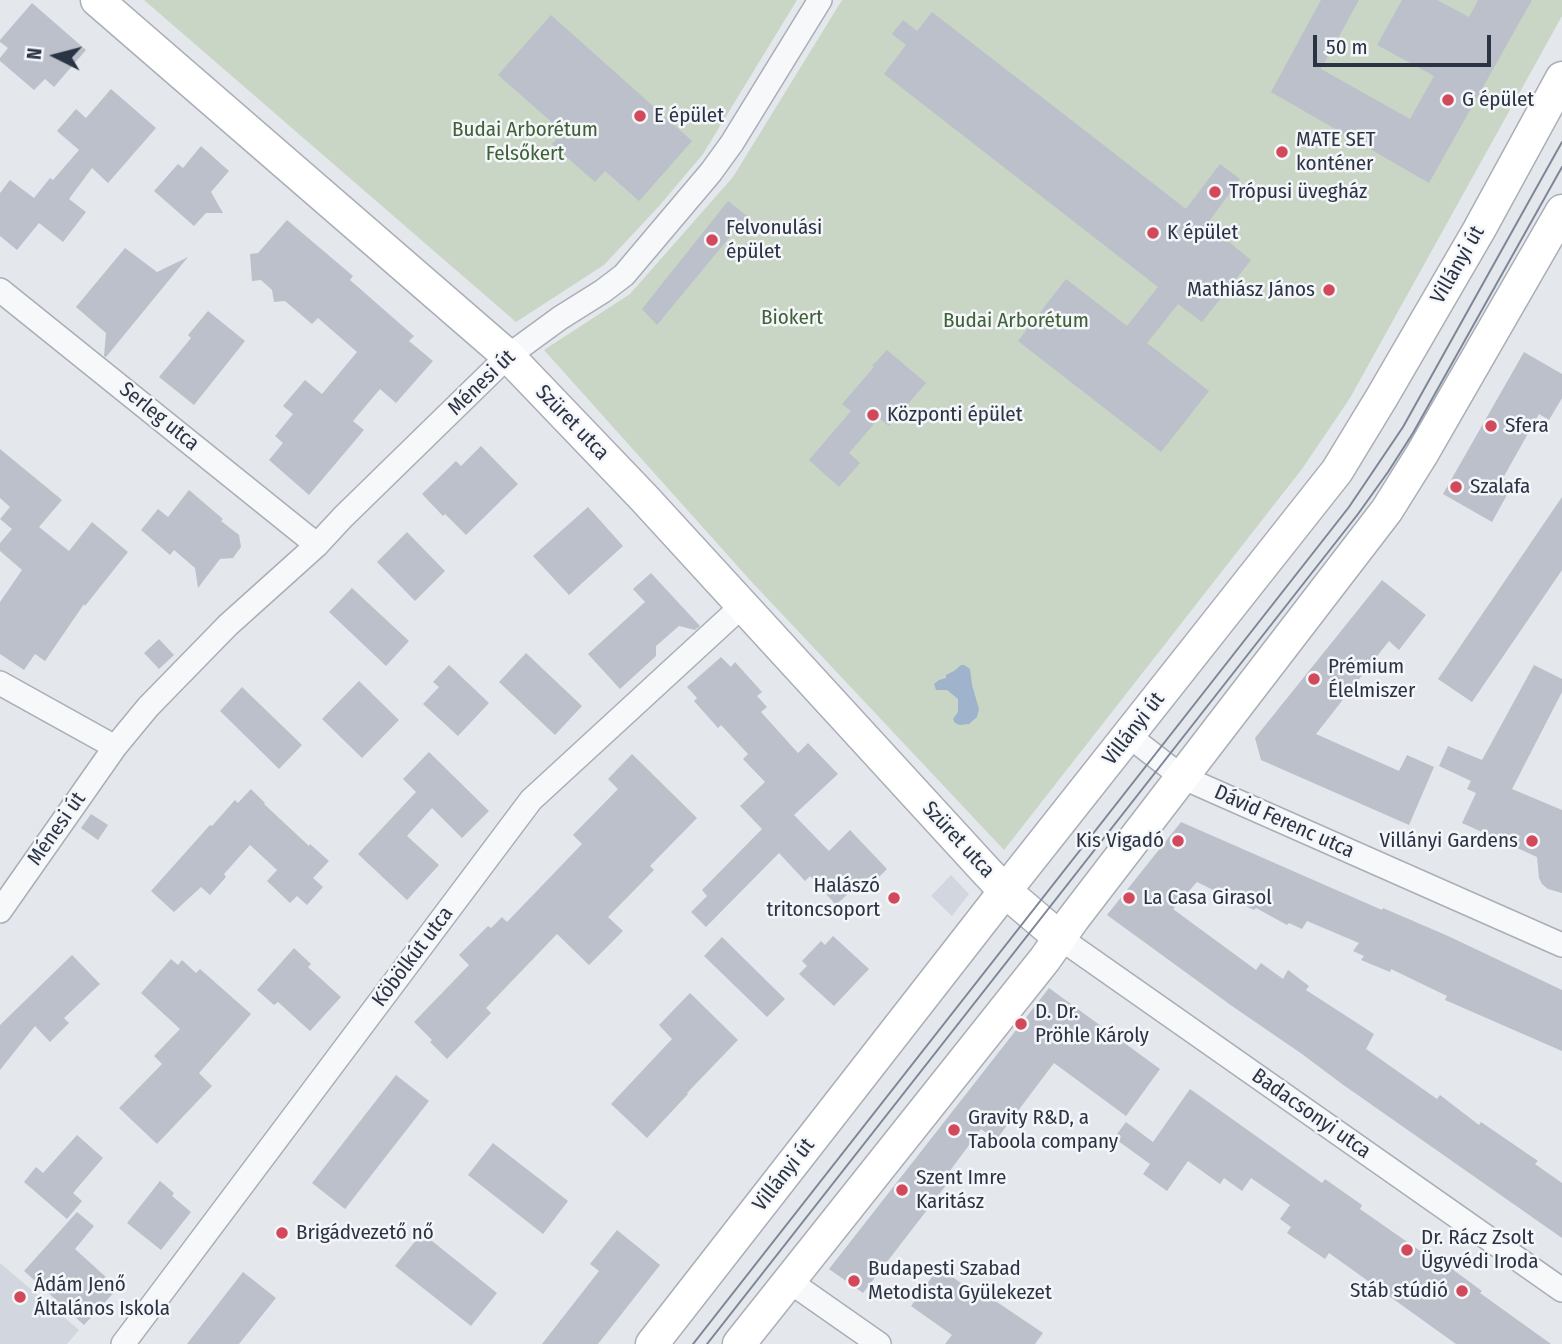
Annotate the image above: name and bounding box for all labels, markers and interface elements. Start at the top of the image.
north arrow [21,21,91,91]
scale bar [1317,21,1496,65]
text: 50 m [1326,34,1368,60]
text: N [23,47,47,61]
place label: G épület [1462,87,1534,113]
marker: G épület [1440,92,1456,108]
place label: E épület [654,103,724,129]
marker: E épület [632,108,648,124]
park label: Budai Arborétum Felsőkert [452,117,598,167]
place label: MATE SET konténer [1296,127,1375,177]
marker: MATE SET konténer [1274,144,1290,160]
place label: Trópusi üvegház [1229,179,1367,205]
marker: Trópusi üvegház [1207,184,1223,200]
place label: Felvonulási épület [726,215,822,265]
place label: K épület [1167,220,1238,246]
street label: Villányi út [1426,222,1490,308]
marker: K épület [1145,225,1161,241]
marker: Felvonulási épület [704,232,720,248]
place label: Mathiász János [1187,277,1315,303]
marker: Mathiász János [1321,282,1337,298]
park label: Biokert [761,305,823,331]
park label: Budai Arborétum [943,308,1089,334]
street label: Ménesi út [443,345,521,421]
street label: Serleg utca [114,377,204,457]
street label: Szüret utca [530,380,614,466]
place label: Központi épület [887,402,1023,428]
marker: Központi épület [865,407,881,423]
place label: Sfera [1505,413,1549,439]
marker: Sfera [1483,418,1499,434]
place label: Szalafa [1470,474,1530,500]
marker: Szalafa [1448,479,1464,495]
place label: Prémium Élelmiszer [1328,654,1415,704]
marker: Prémium Élelmiszer [1306,671,1322,687]
street label: Villányi út [1098,688,1170,770]
street label: Dávid Ferenc utca [1210,780,1358,864]
street label: Ménesi út [23,787,91,871]
street label: Szüret utca [916,797,1000,883]
place label: Kis Vigadó [1076,828,1164,854]
place label: Villányi Gardens [1380,828,1518,854]
marker: Kis Vigadó [1170,833,1186,849]
marker: Villányi Gardens [1524,833,1540,849]
place label: Halászó tritoncsoport [766,873,880,923]
place label: La Casa Girasol [1143,885,1272,911]
marker: Halászó tritoncsoport [886,890,902,906]
marker: La Casa Girasol [1121,890,1137,906]
street label: Köbölkút utca [367,902,459,1012]
place label: D. Dr. Pröhle Károly [1035,999,1149,1049]
marker: D. Dr. Pröhle Károly [1013,1016,1029,1032]
street label: Badacsonyi utca [1247,1064,1375,1164]
place label: Gravity R&D, a Taboola company [968,1105,1118,1155]
marker: Gravity R&D, a Taboola company [946,1122,962,1138]
street label: Villányi út [748,1134,820,1216]
place label: Szent Imre Karitász [916,1165,1006,1215]
marker: Szent Imre Karitász [894,1182,910,1198]
place label: Brigádvezető nő [296,1220,434,1246]
marker: Brigádvezető nő [274,1225,290,1241]
place label: Dr. Rácz Zsolt Ügyvédi Iroda [1421,1225,1539,1275]
marker: Dr. Rácz Zsolt Ügyvédi Iroda [1399,1242,1415,1258]
place label: Budapesti Szabad Metodista Gyülekezet [868,1256,1052,1306]
place label: Ádám Jenő Általános Iskola [34,1272,170,1322]
marker: Budapesti Szabad Metodista Gyülekezet [846,1273,862,1289]
place label: Stáb stúdió [1350,1278,1448,1304]
marker: Stáb stúdió [1454,1283,1470,1299]
marker: Ádám Jenő Általános Iskola [12,1289,28,1305]

